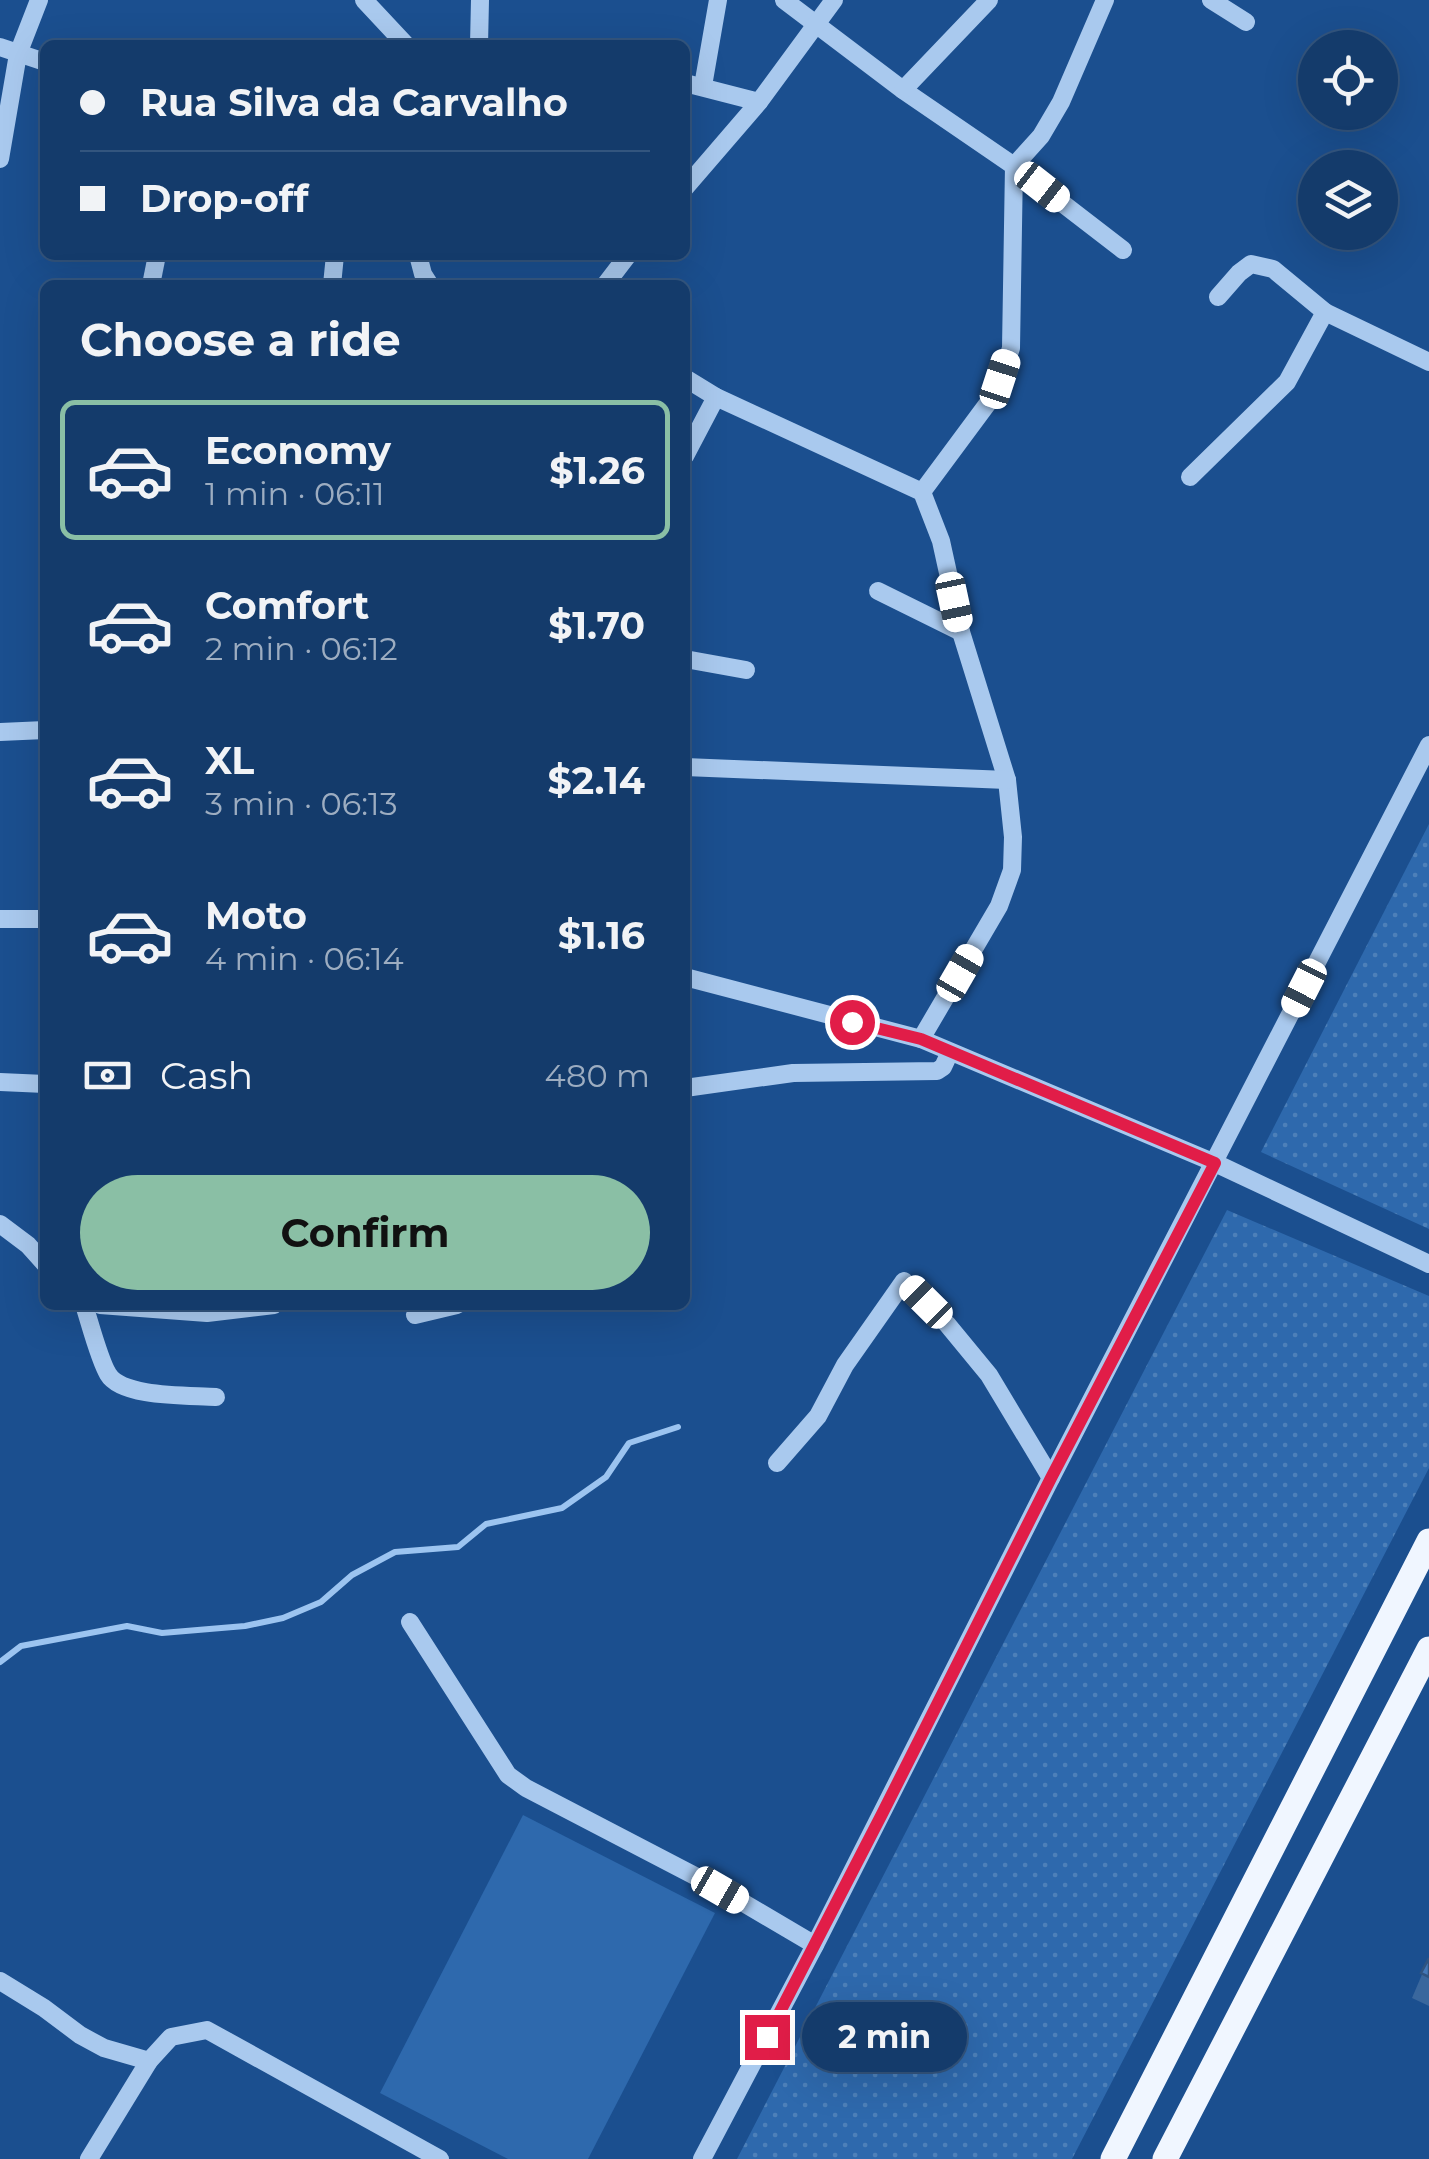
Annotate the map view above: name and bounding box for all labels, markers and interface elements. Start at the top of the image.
map controls [1298,30,1398,250]
button: locate [1298,30,1398,130]
text: Rua Silva da Carvalho [140,79,568,126]
button: layers [1298,150,1398,250]
car [1009,157,1075,217]
text: Drop-off [140,175,309,222]
text: Choose a ride [80,312,401,367]
car [976,346,1024,412]
icon: car [85,425,175,515]
text: Economy [205,427,391,474]
text: $1.26 [549,447,645,494]
text: 1 min · 06:11 [205,474,385,513]
car [933,570,975,634]
icon: car [85,580,175,670]
text: Comfort [205,582,369,629]
text: $1.70 [548,602,645,649]
text: 2 min · 06:12 [205,629,398,668]
icon: car [85,735,175,825]
text: XL [205,737,254,784]
text: $2.14 [548,757,645,804]
text: 3 min · 06:13 [205,784,398,823]
icon: car [85,890,175,980]
text: Moto [205,892,307,939]
text: $1.16 [558,912,645,959]
text: 4 min · 06:14 [205,939,404,978]
car [932,940,988,1006]
car [1277,954,1331,1022]
route start [830,1000,875,1045]
icon: cash [80,1048,135,1103]
text: Cash [160,1052,253,1099]
text: 480 m [545,1056,650,1095]
button: Confirm [80,1175,650,1290]
car [894,1270,958,1334]
car [687,1862,753,1918]
callout: 2 min [802,2002,967,2072]
route end [745,2015,790,2060]
text: 2 min [838,2017,931,2056]

